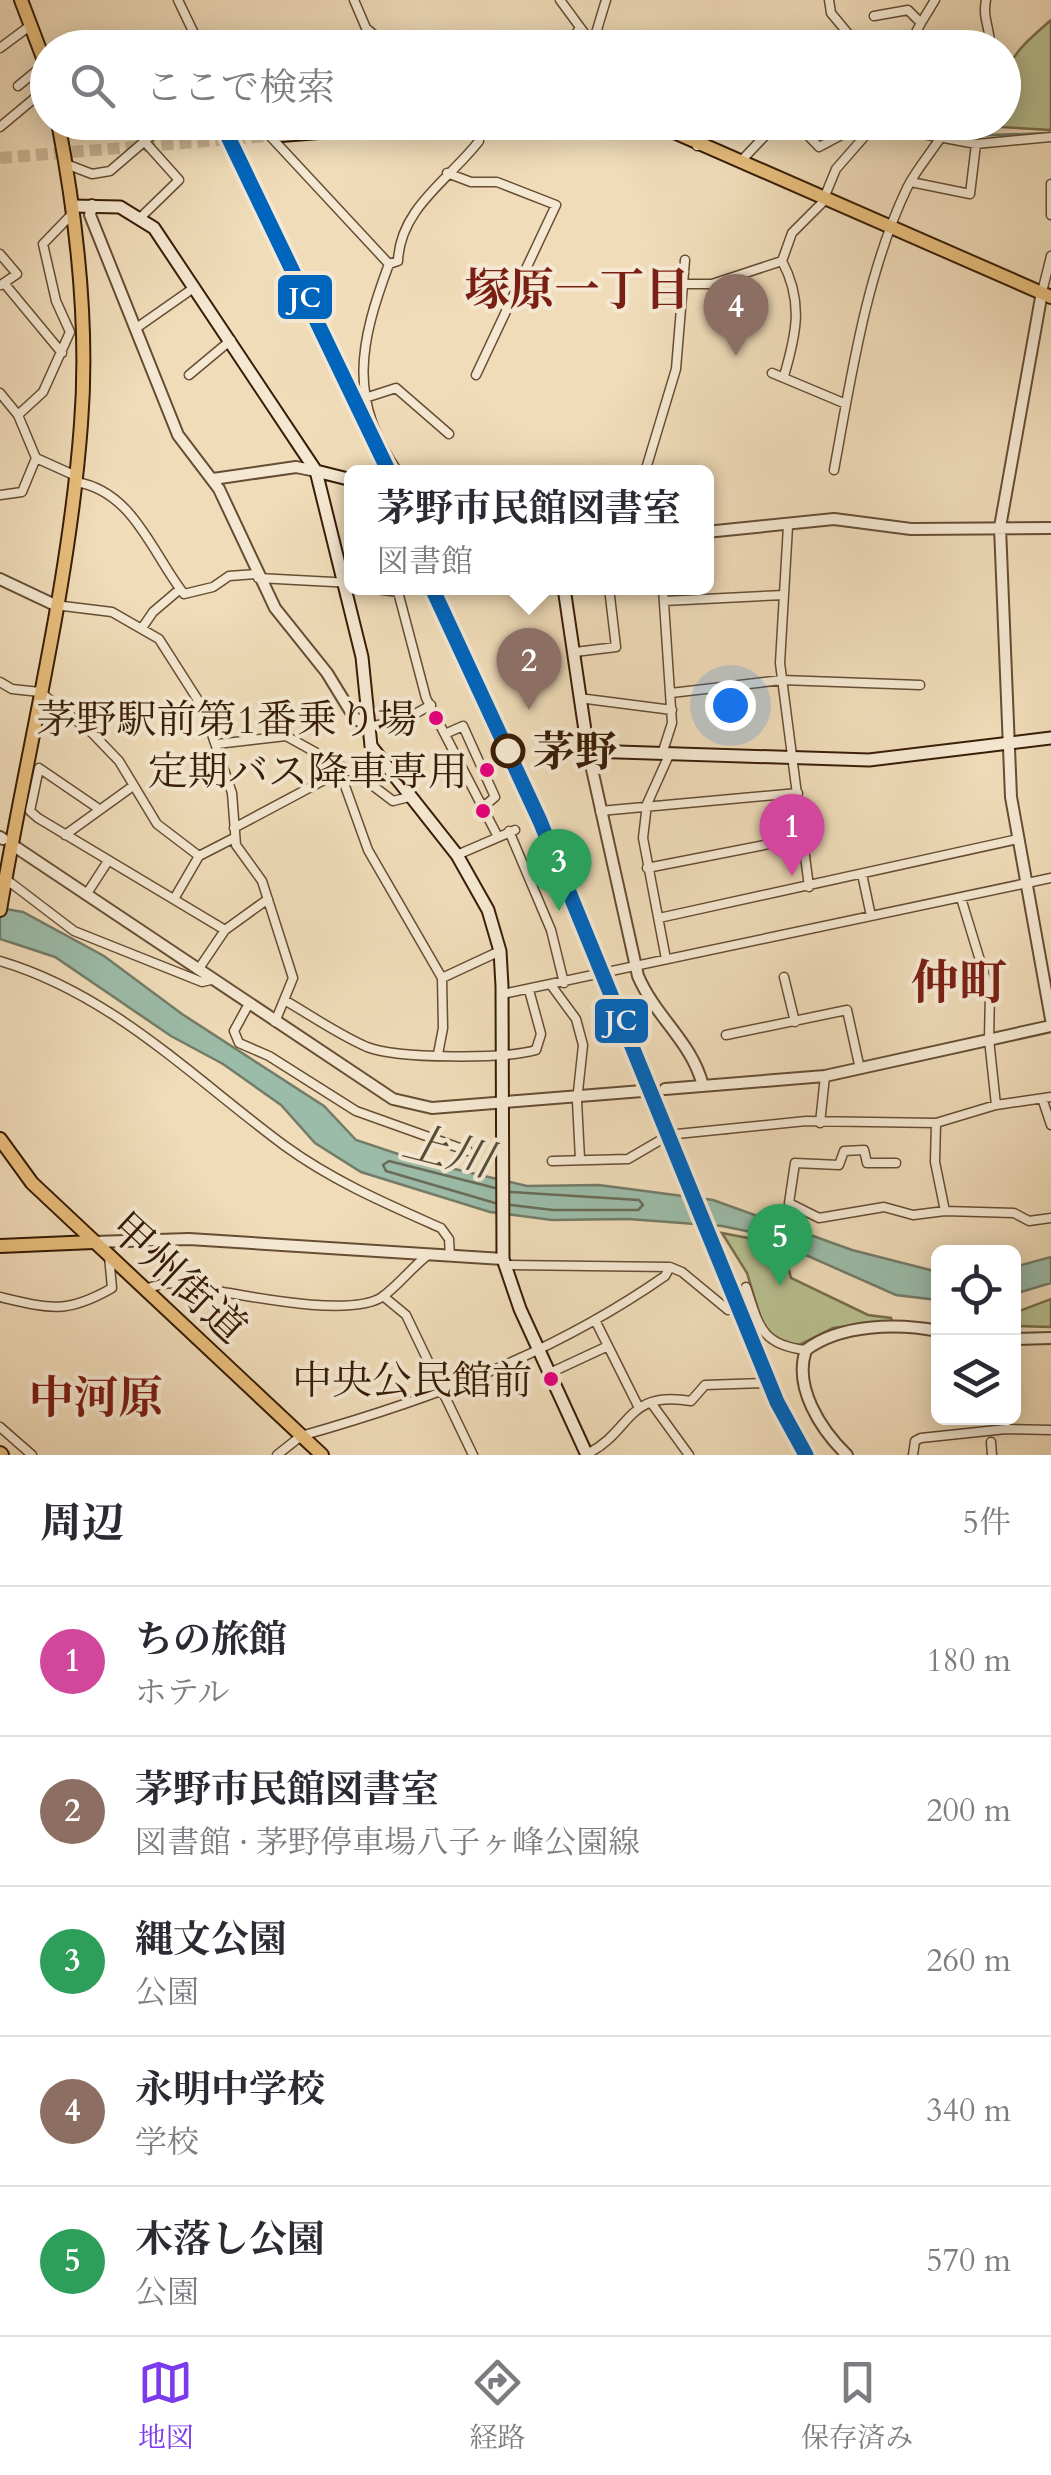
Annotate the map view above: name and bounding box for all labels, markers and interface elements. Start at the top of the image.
search box [30,30,1021,140]
icon: search [65,58,120,113]
text: ここで検索 [145,62,335,114]
district label: 塚原一丁目 [464,260,690,321]
line badge: JC [276,273,334,321]
pin: 4 [704,274,768,356]
text: JC [285,279,321,317]
popup [344,465,714,595]
text: 茅野市民館図書室 [377,483,681,535]
text: 図書館 [377,540,473,584]
pin: 2 [496,628,562,710]
your location [705,680,756,731]
place label: 茅野駅前第1番乗り場 [37,693,417,748]
marker: 茅野駅前第1番乗り場 [426,708,446,728]
place label: 茅野 [533,724,617,781]
marker: 茅野 [492,735,524,767]
place label: 定期バス降車専用 [148,745,468,800]
marker: 定期バス降車専用 [477,760,497,780]
pin: 1 [760,794,824,876]
unlabelled marker [473,801,493,821]
pin: 3 [526,828,592,911]
district label: 仲町 [911,951,1007,1016]
line badge: JC [593,997,650,1045]
text: JC [601,1002,637,1040]
water label: 上川 [397,1111,504,1193]
street label: 甲州街道 [97,1200,259,1356]
pin: 5 [748,1204,812,1286]
map controls [931,1245,1021,1425]
button: locate [931,1245,1021,1335]
button: layers [931,1335,1021,1425]
place label: 中央公民館前 [292,1354,532,1409]
district label: 中河原 [28,1368,164,1429]
marker: 中央公民館前 [541,1369,561,1389]
text: 周辺 [40,1495,124,1552]
text: 5件 [963,1501,1011,1545]
text: ちの旅館 [135,1614,287,1666]
text: 1 [64,1639,81,1683]
text: 180 m [926,1639,1011,1683]
text: ホテル [135,1671,229,1715]
text: 茅野市民館図書室 [135,1764,439,1816]
text: 2 [64,1789,81,1833]
text: 200 m [926,1789,1011,1833]
text: 図書館 · 茅野停車場八子ヶ峰公園線 [135,1821,640,1865]
text: 縄文公園 [135,1914,287,1966]
text: 3 [64,1939,81,1983]
text: 260 m [926,1939,1011,1983]
text: 公園 [135,1971,199,2015]
text: 永明中学校 [135,2064,325,2116]
text: 4 [64,2089,81,2133]
text: 340 m [926,2089,1011,2133]
text: 学校 [135,2121,199,2165]
text: 木落し公園 [135,2214,325,2266]
text: 5 [64,2239,81,2283]
text: 570 m [926,2239,1011,2283]
text: 公園 [135,2271,199,2315]
tab: 地図 [138,2355,194,2457]
tab: 経路 [469,2355,525,2457]
tab: 保存済み [801,2355,913,2457]

